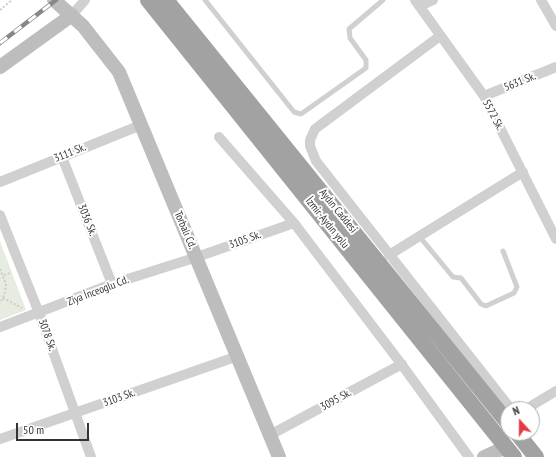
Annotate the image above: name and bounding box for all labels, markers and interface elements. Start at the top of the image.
street label: 5631 Sk. [502,70,538,94]
street label: 5572 Sk. [479,97,507,133]
street label: 3111 Sk. [52,141,88,165]
street label: Aydın Caddesi [316,186,360,236]
street label: İzmir-Aydın yolu [302,195,352,251]
street label: 3036 Sk. [75,202,99,238]
street label: Torbalı Cd. [171,209,199,251]
street label: 3105 Sk. [227,228,263,252]
street label: Ziya İnceoglu Cd. [65,273,131,309]
street label: 3078 Sk. [35,317,59,353]
street label: 3103 Sk. [101,386,137,410]
street label: 3095 Sk. [318,386,354,414]
north arrow [500,401,540,441]
text: N [511,403,521,418]
scale bar [18,415,91,441]
text: 50 m [23,422,44,437]

